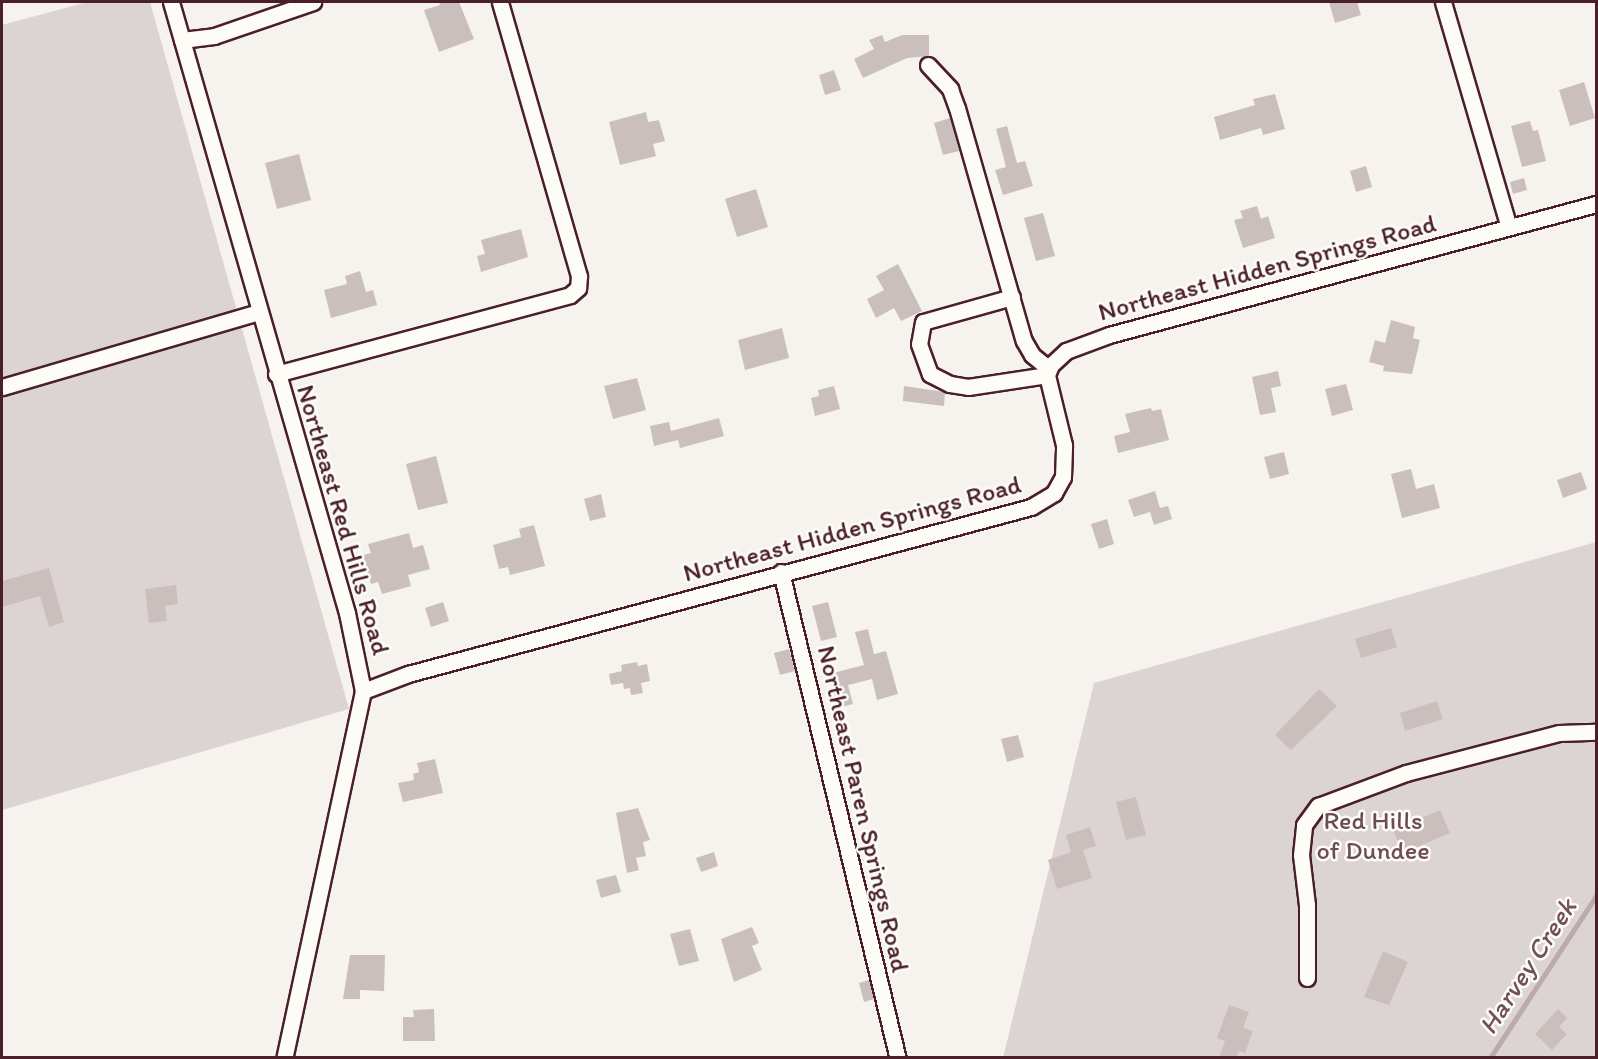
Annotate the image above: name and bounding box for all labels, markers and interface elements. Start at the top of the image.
street label: Northeast Hidden Springs Road [1094,208,1440,328]
street label: Northeast Red Hills Road [290,382,396,658]
street label: Northeast Hidden Springs Road [679,469,1025,589]
street label: Northeast Paren Springs Road [810,643,916,975]
park label: Red Hills of Dundee [1316,805,1430,867]
water label: Harvey Creek [1471,892,1583,1040]

